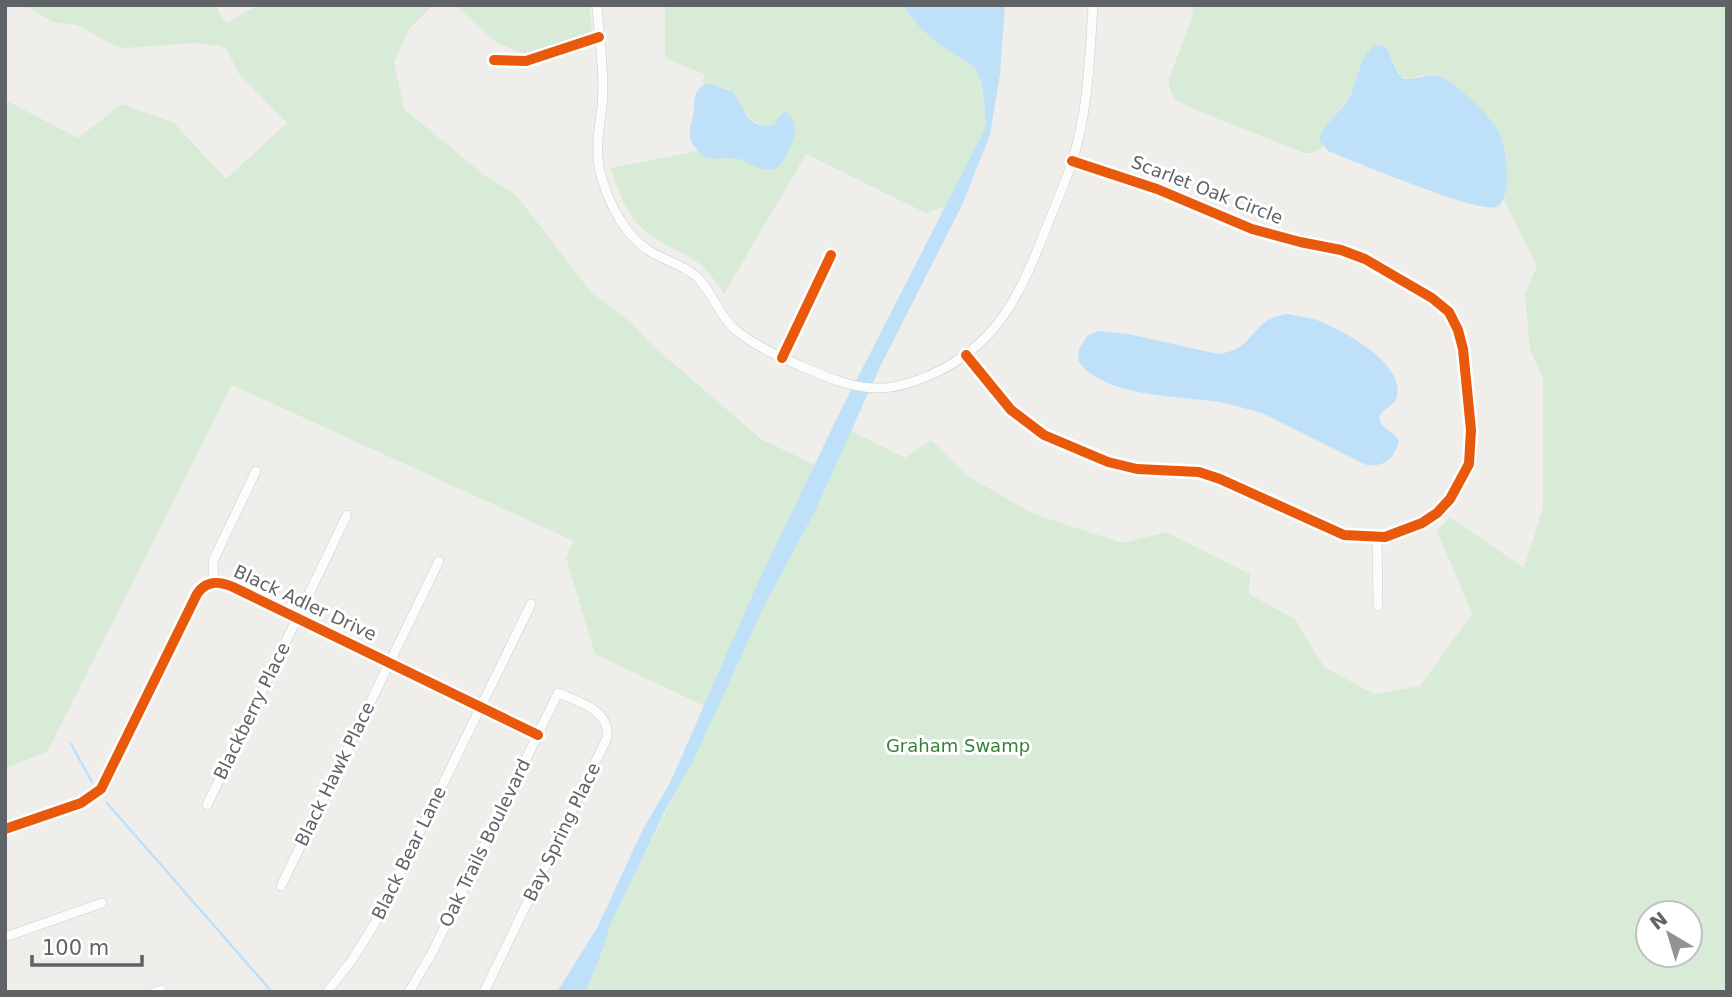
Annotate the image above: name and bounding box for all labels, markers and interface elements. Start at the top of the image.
street label: Scarlet Oak Circle [1128,151,1286,228]
street label: Black Adler Drive [231,560,380,645]
street label: Blackberry Place [209,639,294,783]
street label: Black Hawk Place [291,698,379,849]
park label: Graham Swamp [886,735,1030,756]
street label: Oak Trails Boulevard [435,755,534,930]
street label: Bay Spring Place [519,759,604,904]
street label: Black Bear Lane [367,783,450,923]
north arrow [1634,899,1704,969]
text: N [1645,907,1672,934]
scale bar [32,923,142,967]
text: 100 m [42,936,109,960]

